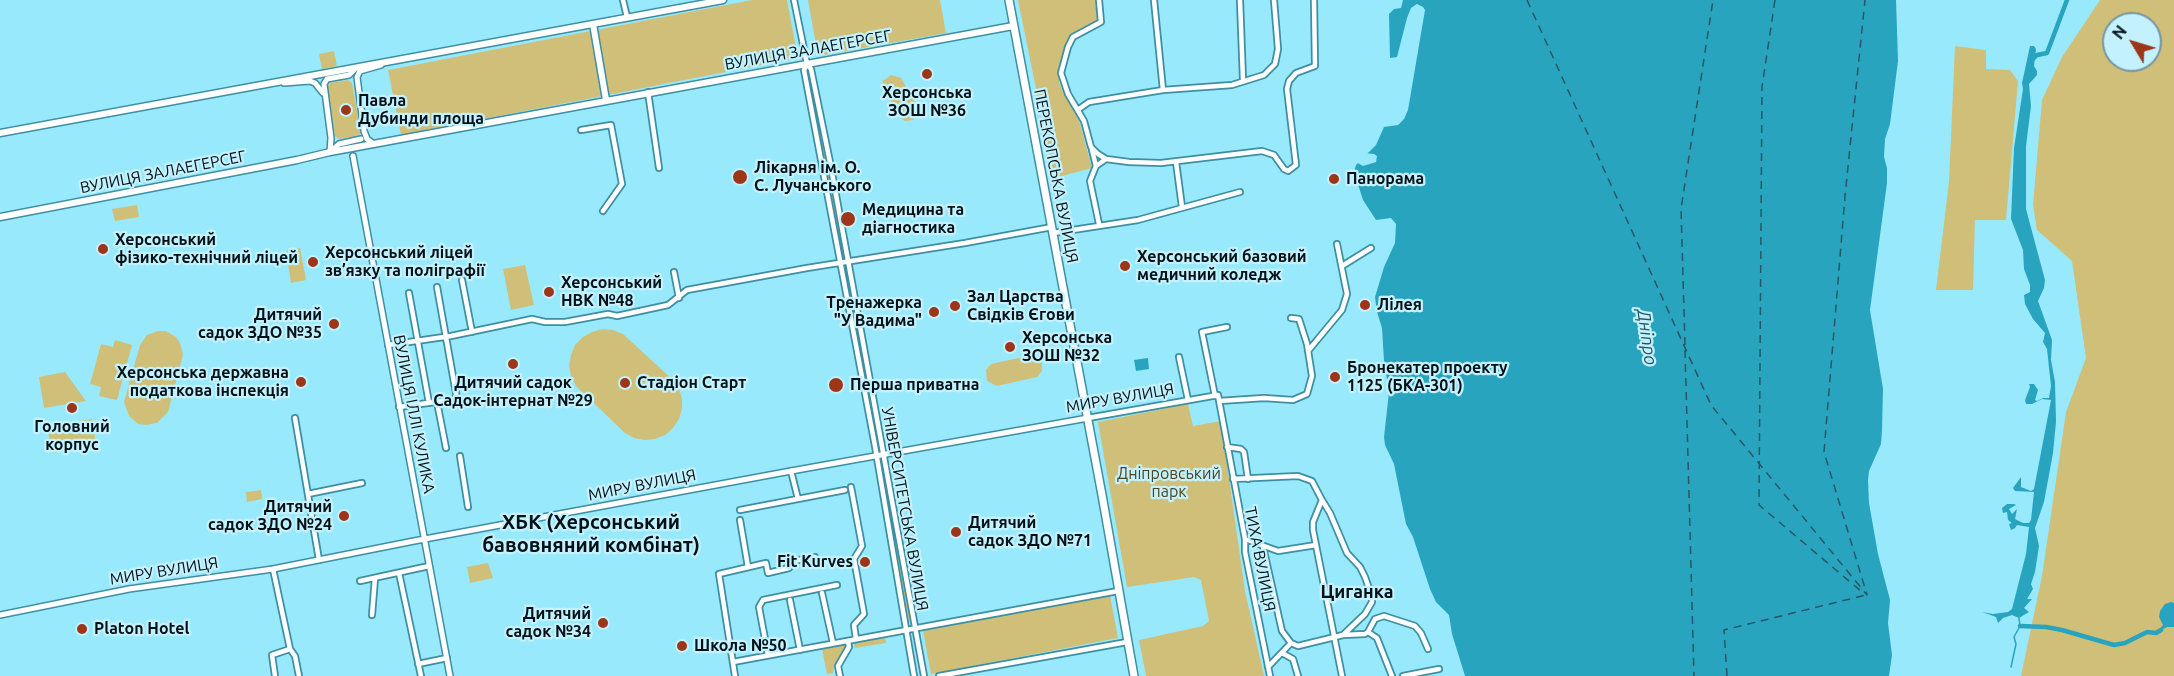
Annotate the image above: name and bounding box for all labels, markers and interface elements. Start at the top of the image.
north arrow [2102,12,2162,72]
text: N [2109,22,2130,42]
street label: ВУЛИЦЯ ЗАЛАЕГЕРСЕГ [723,26,893,74]
marker: Херсонська ЗОШ №36 [920,67,934,81]
place label: Херсонська ЗОШ №36 [882,83,972,121]
street label: ПЕРЕКОПСЬКА ВУЛИЦЯ [1030,87,1082,265]
place label: Павла Дубинди площа [358,91,484,129]
marker: Павла Дубинди площа [339,103,353,117]
street label: ВУЛИЦЯ ЗАЛАЕГЕРСЕГ [78,146,248,198]
place label: Лікарня ім. О. С. Лучанського [754,158,872,196]
marker: Лікарня ім. О. С. Лучанського [731,168,749,186]
place label: Панорама [1346,169,1424,189]
marker: Панорама [1327,172,1341,186]
place label: Медицина та діагностика [862,200,964,238]
marker: Медицина та діагностика [839,210,857,228]
place label: Херсонський фізико-технічний ліцей [115,230,298,268]
marker: Херсонський фізико-технічний ліцей [96,242,110,256]
place label: Херсонський ліцей зв’язку та поліграфії [325,243,485,281]
place label: Херсонський базовий медичний коледж [1137,247,1307,285]
marker: Херсонський ліцей зв’язку та поліграфії [306,255,320,269]
marker: Херсонський базовий медичний коледж [1118,259,1132,273]
place label: Херсонський НВК №48 [561,273,662,311]
marker: Херсонський НВК №48 [542,285,556,299]
place label: Зал Царства Свідків Єгови [967,287,1075,325]
place label: Тренажерка "У Вадима" [826,293,922,331]
place label: Лілея [1377,295,1422,315]
marker: Лілея [1358,298,1372,312]
marker: Зал Царства Свідків Єгови [948,299,962,313]
place label: Дитячий садок ЗДО №35 [198,305,322,343]
marker: Тренажерка "У Вадима" [927,305,941,319]
water label: Дніпро [1632,308,1662,366]
marker: Дитячий садок ЗДО №35 [327,317,341,331]
place label: Херсонська ЗОШ №32 [1022,328,1112,366]
street label: ВУЛИЦЯ ІЛЛІ КУЛИКА [389,333,439,495]
marker: Херсонська ЗОШ №32 [1003,340,1017,354]
marker: Дитячий садок Садок-інтернат №29 [506,357,520,371]
place label: Бронекатер проекту 1125 (БКА-301) [1347,358,1508,396]
place label: Херсонська державна податкова інспекція [117,363,289,401]
marker: Бронекатер проекту 1125 (БКА-301) [1328,370,1342,384]
place label: Дитячий садок Садок-інтернат №29 [433,373,593,411]
place label: Стадіон Старт [637,373,746,393]
marker: Херсонська державна податкова інспекція [294,375,308,389]
place label: Перша приватна [850,375,979,395]
marker: Стадіон Старт [618,376,632,390]
marker: Перша приватна [827,376,845,394]
street label: МИРУ ВУЛИЦЯ [1064,379,1176,417]
marker: Головний корпус [65,401,79,415]
street label: УНІВЕРСИТЕТСЬКА ВУЛИЦЯ [878,406,932,612]
place label: Головний корпус [34,417,110,455]
park label: Дніпровський парк [1117,464,1221,502]
street label: МИРУ ВУЛИЦЯ [586,465,698,505]
place label: Дитячий садок ЗДО №24 [208,497,332,535]
street label: ТИХА ВУЛИЦЯ [1240,505,1280,613]
marker: Дитячий садок ЗДО №24 [337,509,351,523]
district label: ХБК (Херсонський бавовняний комбінат) [482,510,700,557]
place label: Дитячий садок ЗДО №71 [968,513,1092,551]
marker: Дитячий садок ЗДО №71 [949,525,963,539]
place label: Fit Kurves [777,552,853,572]
street label: МИРУ ВУЛИЦЯ [108,553,220,589]
marker: Fit Kurves [858,555,872,569]
district label: Циганка [1320,581,1394,603]
place label: Дитячий садок №34 [506,604,591,642]
marker: Дитячий садок №34 [596,616,610,630]
place label: Platon Hotel [94,619,189,639]
marker: Platon Hotel [75,622,89,636]
place label: Школа №50 [694,636,787,656]
marker: Школа №50 [675,639,689,653]

